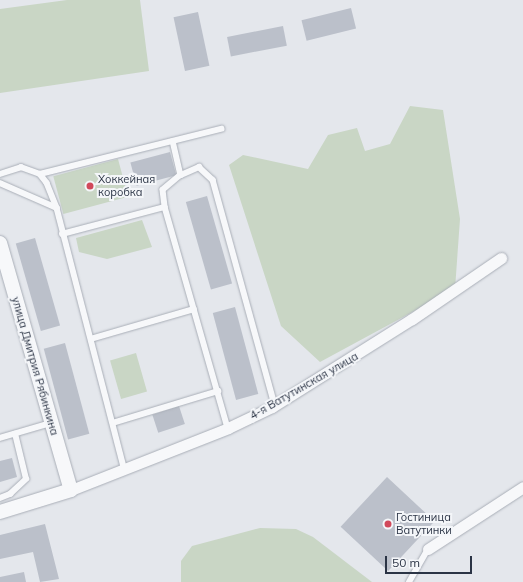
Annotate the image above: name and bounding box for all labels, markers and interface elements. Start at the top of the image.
place label: Хоккейная коробка [98,173,155,199]
marker: Хоккейная коробка [85,181,95,191]
street label: улица Дмитрия Рябинкина [9,295,61,437]
street label: 4-я Ватутинская улица [248,350,360,422]
place label: Гостиница Ватутинки [396,511,452,537]
marker: Гостиница Ватутинки [383,519,393,529]
scale bar [387,548,474,574]
text: 50 m [392,555,420,570]

